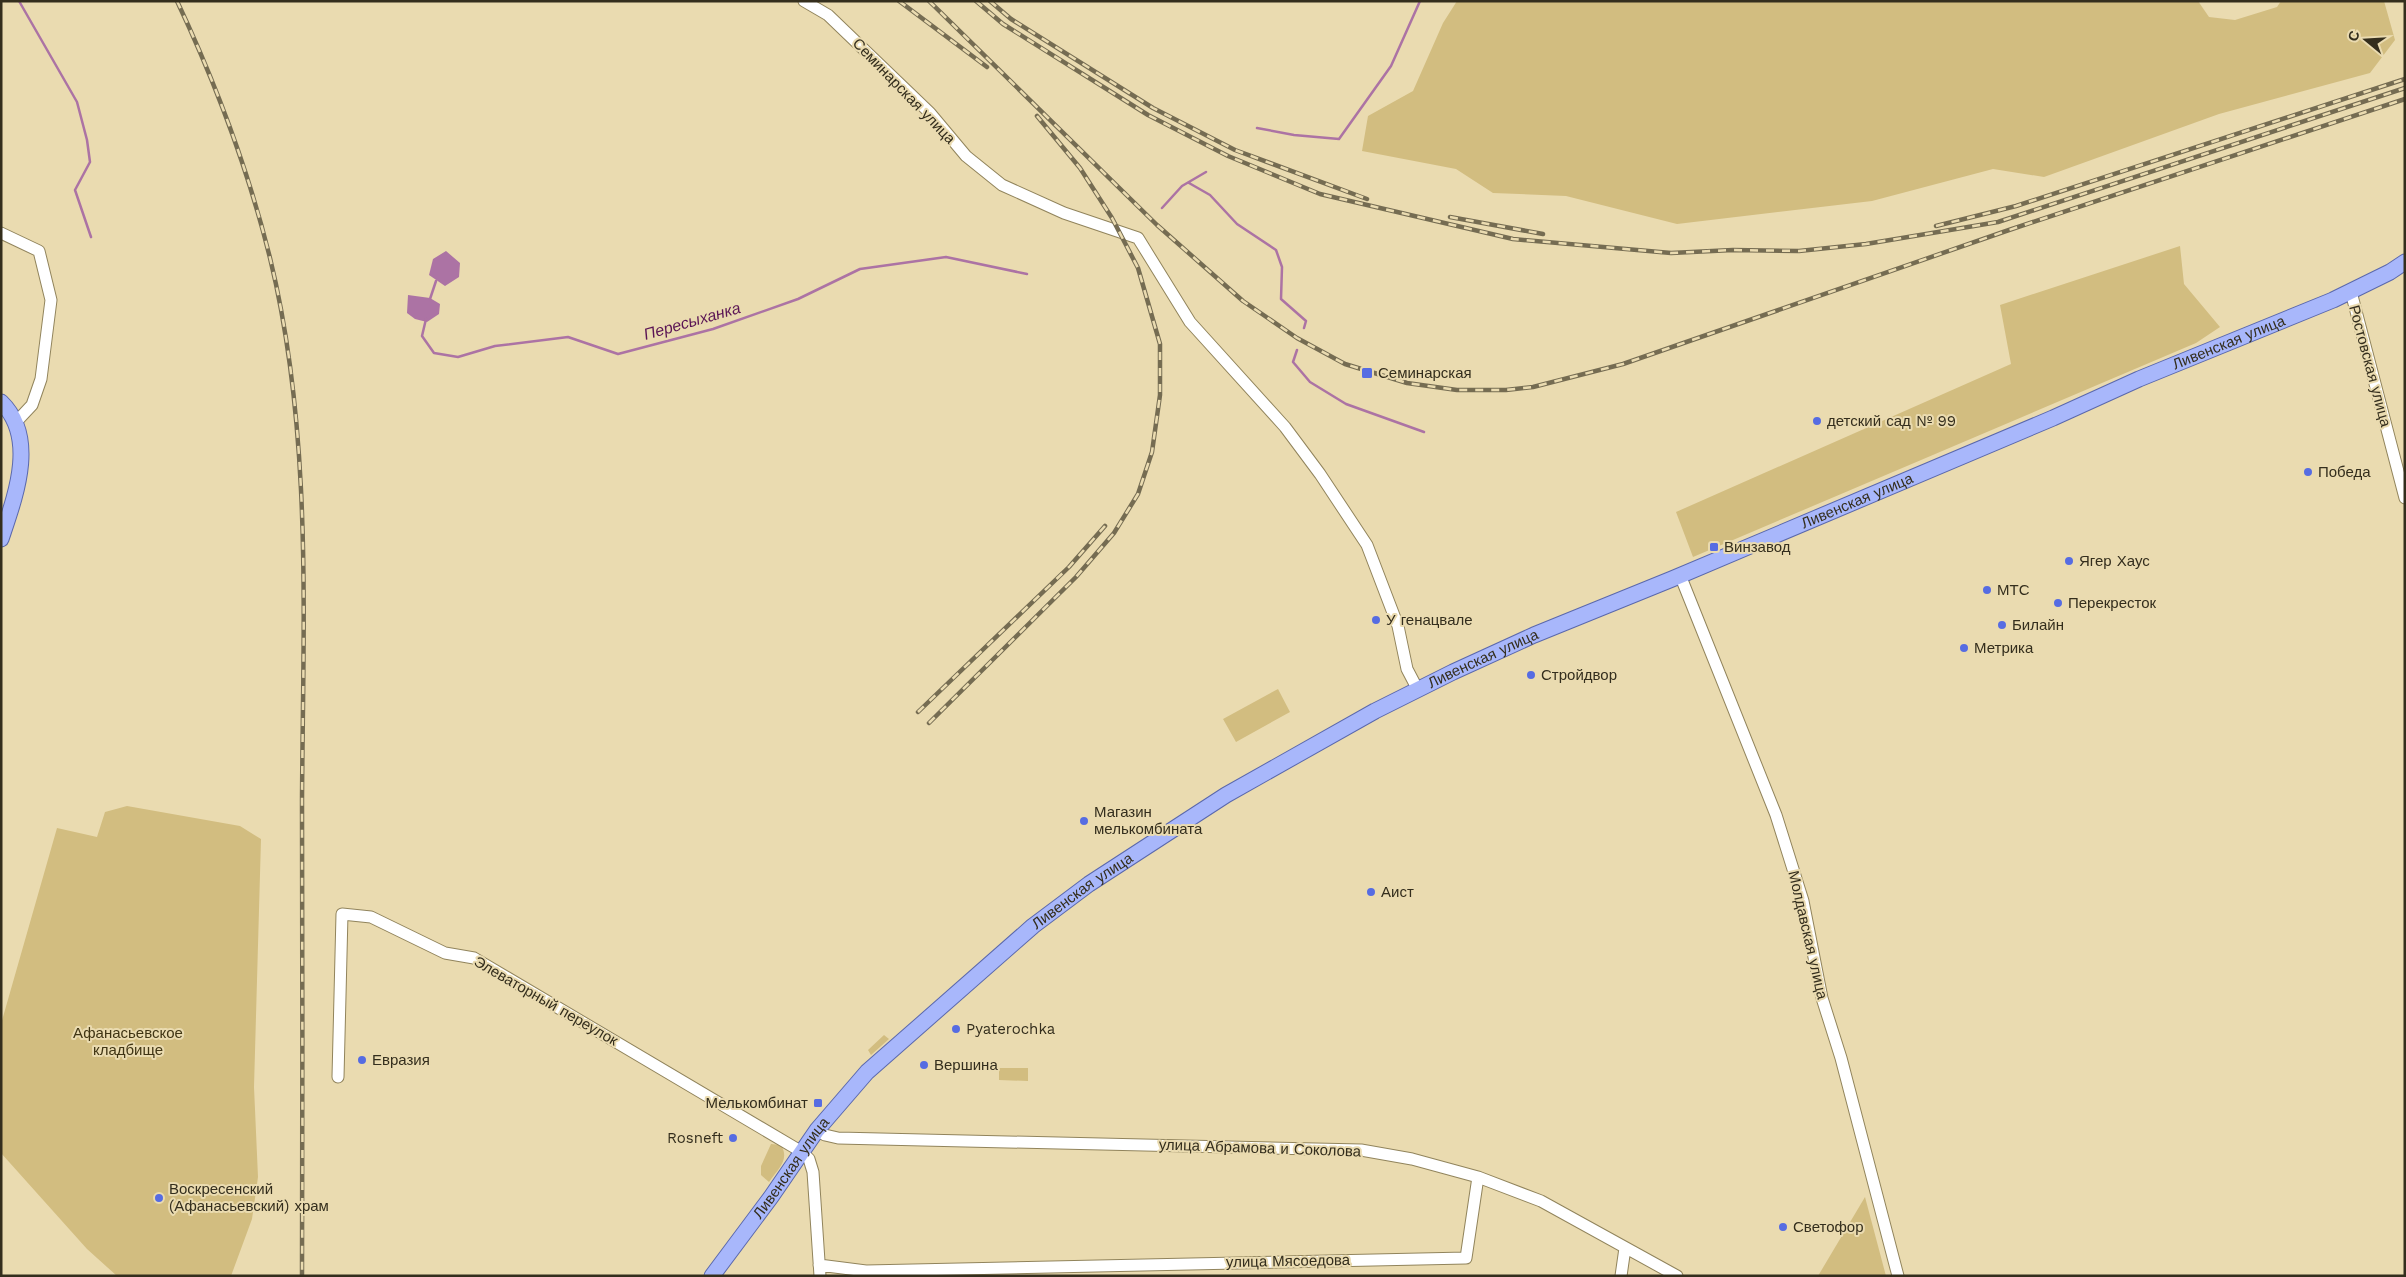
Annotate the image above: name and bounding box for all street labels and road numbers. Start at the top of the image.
street label: Семинарская улица [849,34,960,148]
street label: Ростовская улица [2345,303,2395,429]
street label: Ливенская улица [2170,311,2288,373]
street label: Ливенская улица [1798,469,1916,532]
street label: Ливенская улица [1425,625,1542,692]
street label: Ливенская улица [1028,849,1137,933]
street label: Молдавская улица [1784,869,1832,1002]
street label: Элеваторный переулок [471,952,622,1050]
street label: Ливенская улица [749,1113,833,1222]
street label: улица Абрамова и Соколова [1159,1135,1362,1161]
street label: улица Мясоедова [1226,1251,1351,1271]

